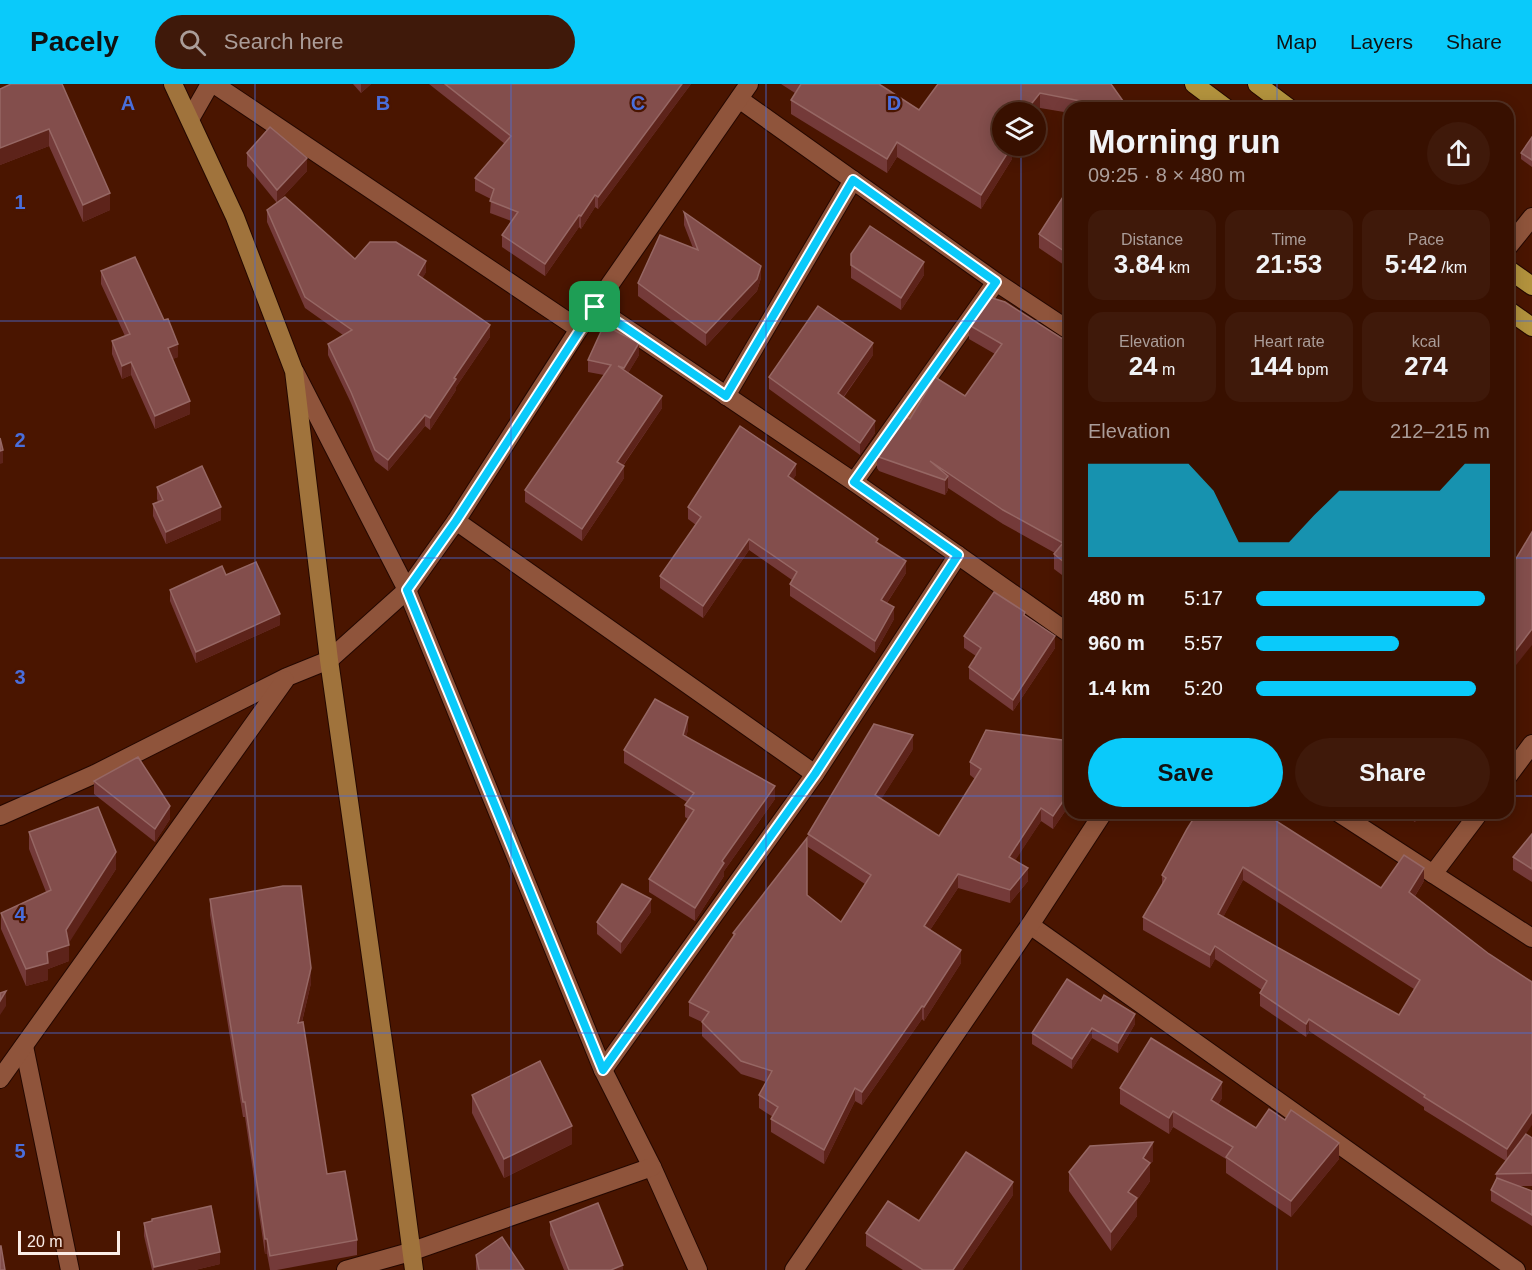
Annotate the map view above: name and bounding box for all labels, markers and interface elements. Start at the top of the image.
search box [155,15,575,69]
text: Pacely [30,26,119,57]
icon: search [176,26,209,59]
text: Search here [224,29,344,54]
text: Map [1276,30,1317,53]
text: Layers [1350,30,1413,53]
text: Share [1446,30,1502,53]
text: A [121,92,135,114]
text: B [376,92,390,114]
text: C [631,92,645,114]
text: D [887,92,901,114]
map controls [992,102,1046,156]
button: layers [992,102,1046,156]
button: share [1427,122,1490,185]
text: Morning run [1088,123,1280,160]
text: 09:25 · 8 × 480 m [1088,164,1245,186]
text: 1 [14,191,26,213]
text: Distance [1121,231,1183,248]
text: Time [1272,231,1306,248]
text: Pace [1408,231,1444,248]
text: 3.84 [1114,249,1164,279]
text: 21:53 [1256,249,1322,279]
text: 5:42 [1385,249,1437,279]
text: km [1164,259,1190,276]
text: /km [1437,259,1467,276]
pin [569,281,620,332]
icon: arrive [578,290,611,323]
text: Elevation [1119,333,1185,350]
text: Heart rate [1253,333,1325,350]
text: kcal [1412,333,1440,350]
text: 24 [1129,351,1158,381]
text: 144 [1250,351,1293,381]
text: 274 [1404,351,1448,381]
text: m [1158,361,1175,378]
text: bpm [1293,361,1328,378]
text: Elevation [1088,420,1170,442]
text: 212–215 m [1390,420,1490,442]
text: 2 [14,429,26,451]
text: 480 m [1088,587,1145,609]
text: 5:17 [1184,587,1223,609]
text: 960 m [1088,632,1145,654]
text: 5:57 [1184,632,1223,654]
text: 3 [14,666,26,688]
text: 1.4 km [1088,677,1150,699]
text: 5:20 [1184,677,1223,699]
button: Save [1088,738,1283,807]
button: Share [1295,738,1490,807]
text: 4 [14,903,26,925]
text: 5 [14,1140,26,1162]
scale bar [18,1228,120,1256]
text: 20 m [27,1233,63,1250]

